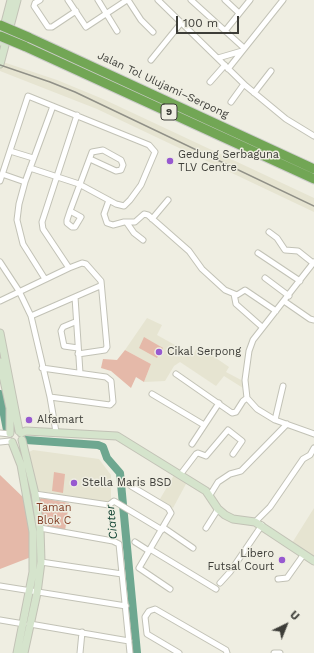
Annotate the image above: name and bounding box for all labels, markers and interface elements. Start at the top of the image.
scale bar [178,8,241,34]
text: 100 m [183,16,218,30]
street label: Jalan Tol Ulujami–Serpong [95,49,231,121]
road number: 9 [161,104,177,120]
place label: Gedung Serbaguna TLV Centre [178,148,279,174]
marker: Gedung Serbaguna TLV Centre [165,156,175,166]
place label: Cikal Serpong [167,345,241,359]
marker: Cikal Serpong [154,347,164,357]
place label: Alfamart [37,413,83,427]
marker: Alfamart [24,415,34,425]
place label: Stella Maris BSD [82,476,171,490]
marker: Stella Maris BSD [69,478,79,488]
park label: Taman Blok C [36,501,72,527]
water label: Ciater [103,504,121,540]
place label: Libero Futsal Court [208,547,274,573]
marker: Libero Futsal Court [277,555,287,565]
north arrow [266,605,306,645]
text: U [287,608,302,623]

